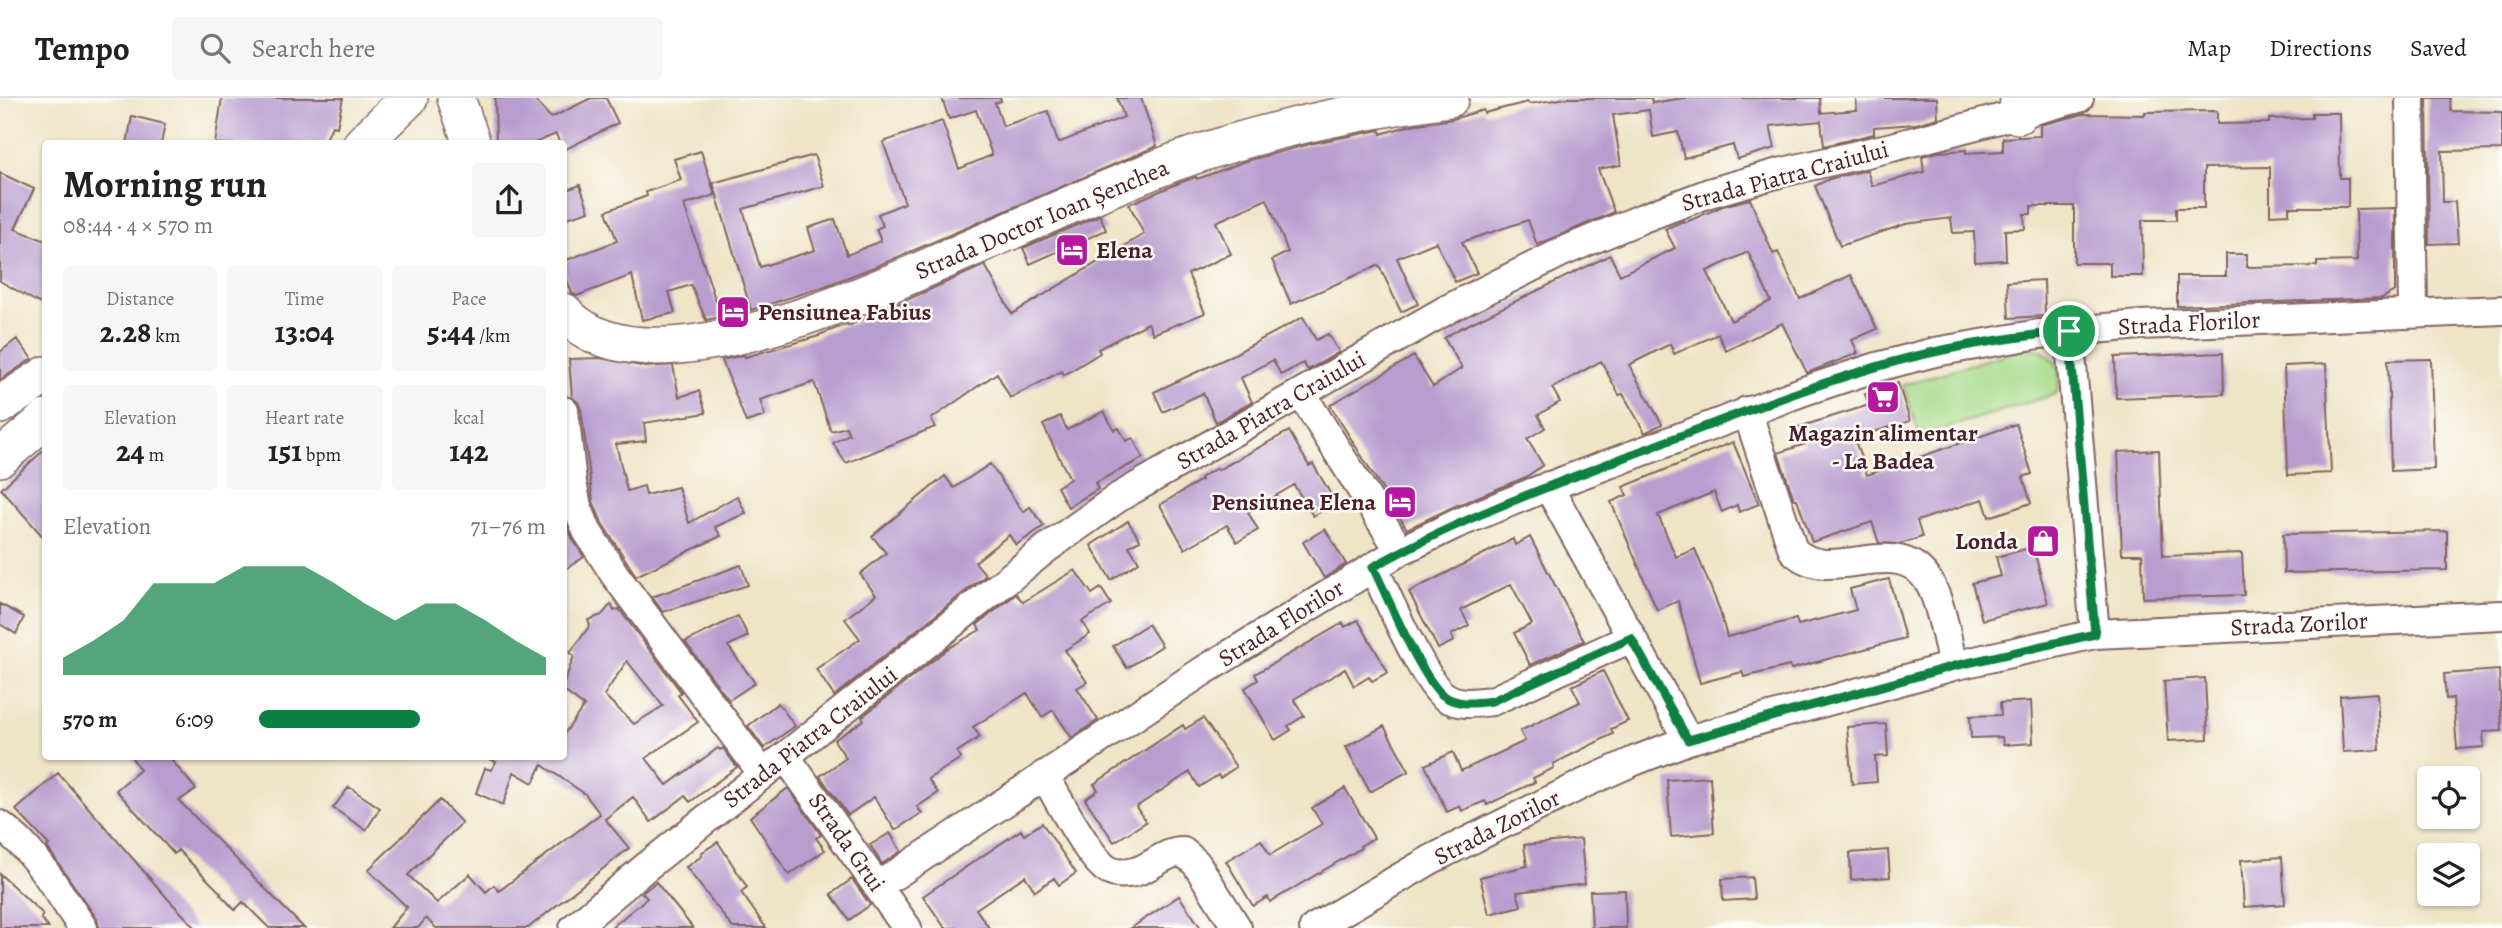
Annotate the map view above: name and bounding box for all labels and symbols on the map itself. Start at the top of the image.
street label: Strada Piatra Craiului [1678,133,1892,219]
street label: Strada Doctor Ioan Șenchea [910,151,1175,287]
hotel icon: Elena [1053,231,1091,269]
place label: Elena [1096,234,1153,266]
hotel icon: Pensiunea Fabius [714,293,752,331]
place label: Pensiunea Fabius [758,296,931,328]
pin [2039,301,2099,361]
street label: Strada Florilor [2117,303,2261,343]
street label: Strada Piatra Craiului [1171,343,1371,477]
supermarket icon: Magazin alimentar - La Badea [1864,378,1902,416]
place label: Magazin alimentar - La Badea [1788,417,1978,477]
hotel icon: Pensiunea Elena [1381,483,1419,521]
place label: Pensiunea Elena [1211,486,1376,518]
shop icon: Londa [2024,522,2062,560]
place label: Londa [1955,525,2018,557]
street label: Strada Florilor [1212,572,1350,674]
street label: Strada Zorilor [2229,604,2369,644]
street label: Strada Piatra Craiului [716,659,904,815]
street label: Strada Zorilor [1428,781,1566,873]
street label: Strada Grui [801,786,893,898]

